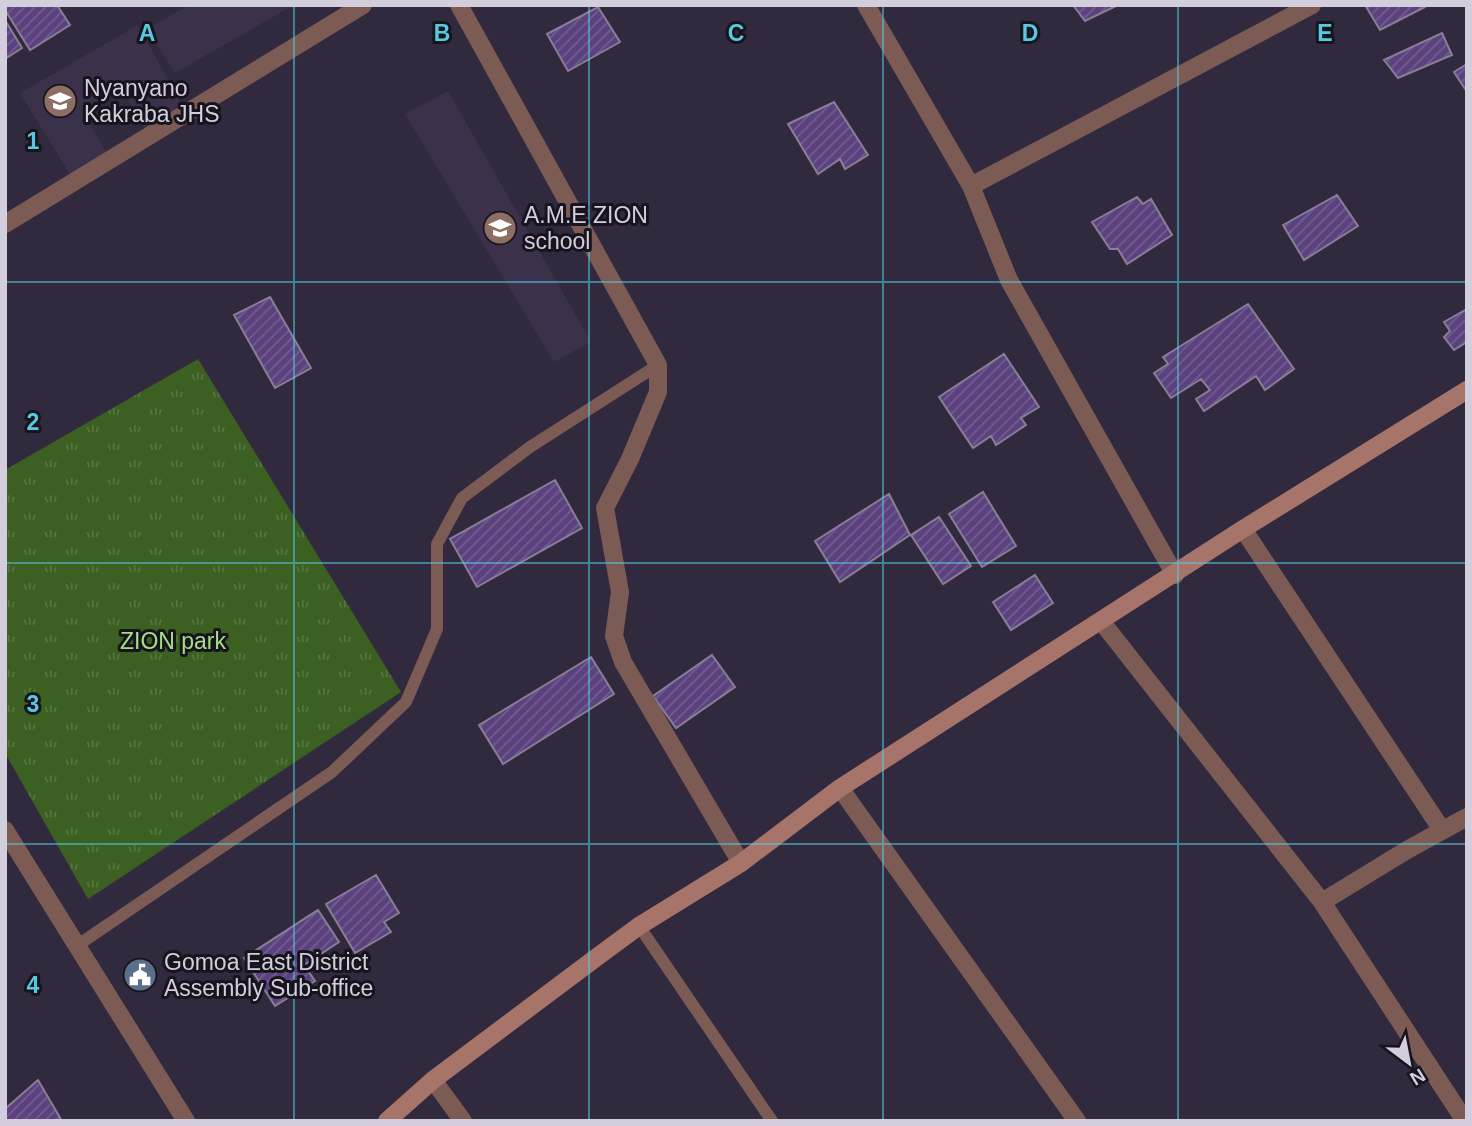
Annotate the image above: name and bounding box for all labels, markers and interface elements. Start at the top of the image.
text: A [139,20,155,46]
text: B [434,20,450,46]
text: C [728,20,744,46]
text: D [1022,20,1038,46]
text: E [1317,20,1333,46]
place label: Nyanyano Kakraba JHS [84,75,220,127]
school or university icon: Nyanyano Kakraba JHS [41,82,79,120]
text: 1 [27,128,40,154]
place label: A.M.E ZION school [524,202,648,254]
school or university icon: A.M.E ZION school [481,209,519,247]
text: 2 [27,409,39,435]
park label: ZION park [120,628,227,654]
text: 3 [27,691,39,717]
place label: Gomoa East District Assembly Sub-office [164,949,373,1001]
public building icon: Gomoa East District Assembly Sub-office [121,956,159,994]
text: 4 [27,972,40,998]
north arrow [1374,1028,1444,1098]
text: N [1406,1064,1429,1090]

